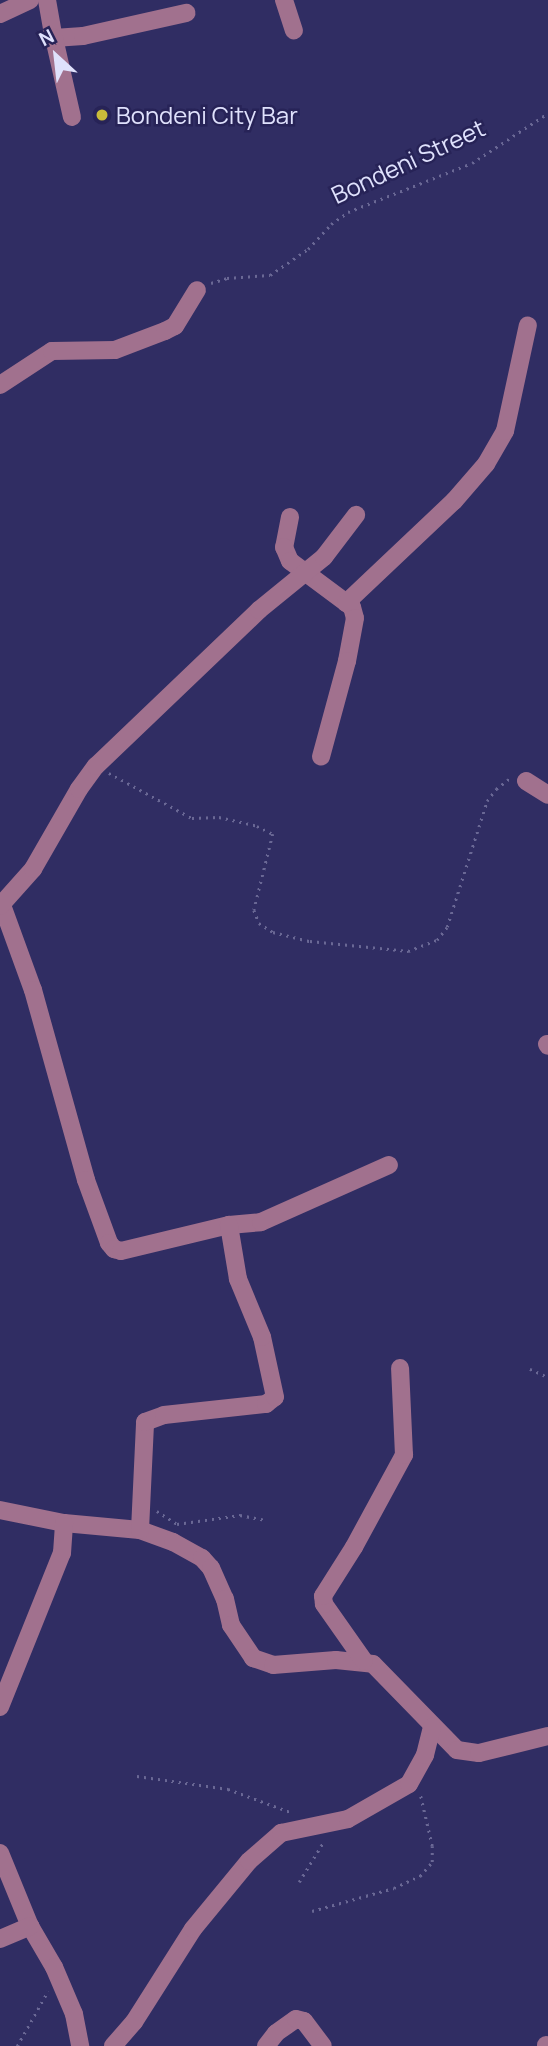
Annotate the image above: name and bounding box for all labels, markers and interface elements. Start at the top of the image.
north arrow [21,21,91,91]
text: N [34,23,58,52]
place label: Bondeni City Bar [116,101,298,129]
marker: Bondeni City Bar [94,107,110,123]
street label: Bondeni Street [327,113,489,209]

